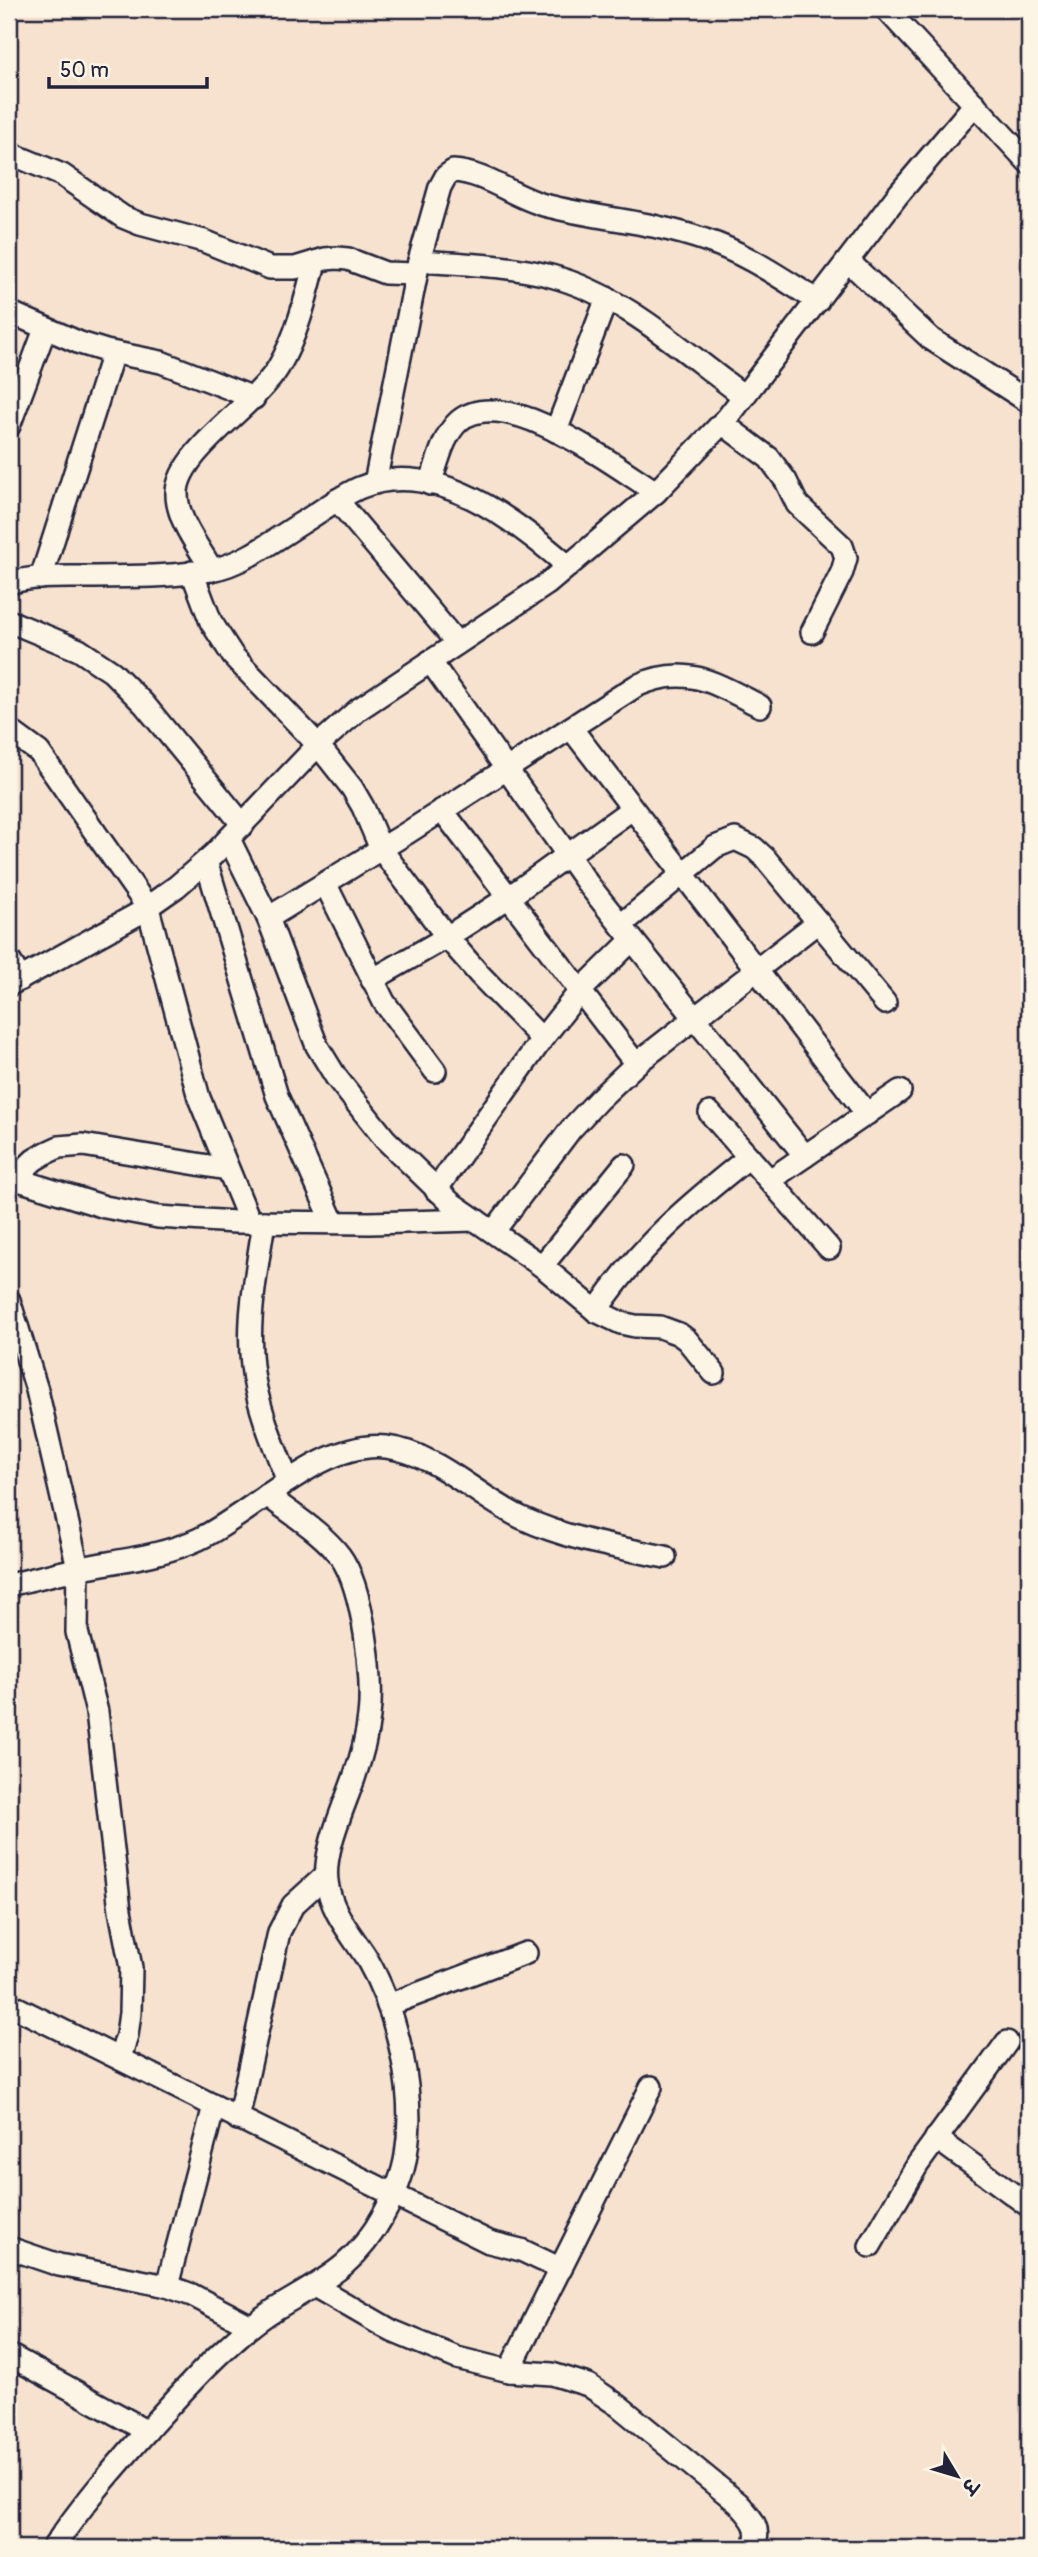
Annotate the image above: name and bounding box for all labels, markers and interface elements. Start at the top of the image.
scale bar [49,46,206,90]
text: 50 m [60,57,109,84]
north arrow [922,2442,992,2512]
text: उ [955,2472,984,2500]

